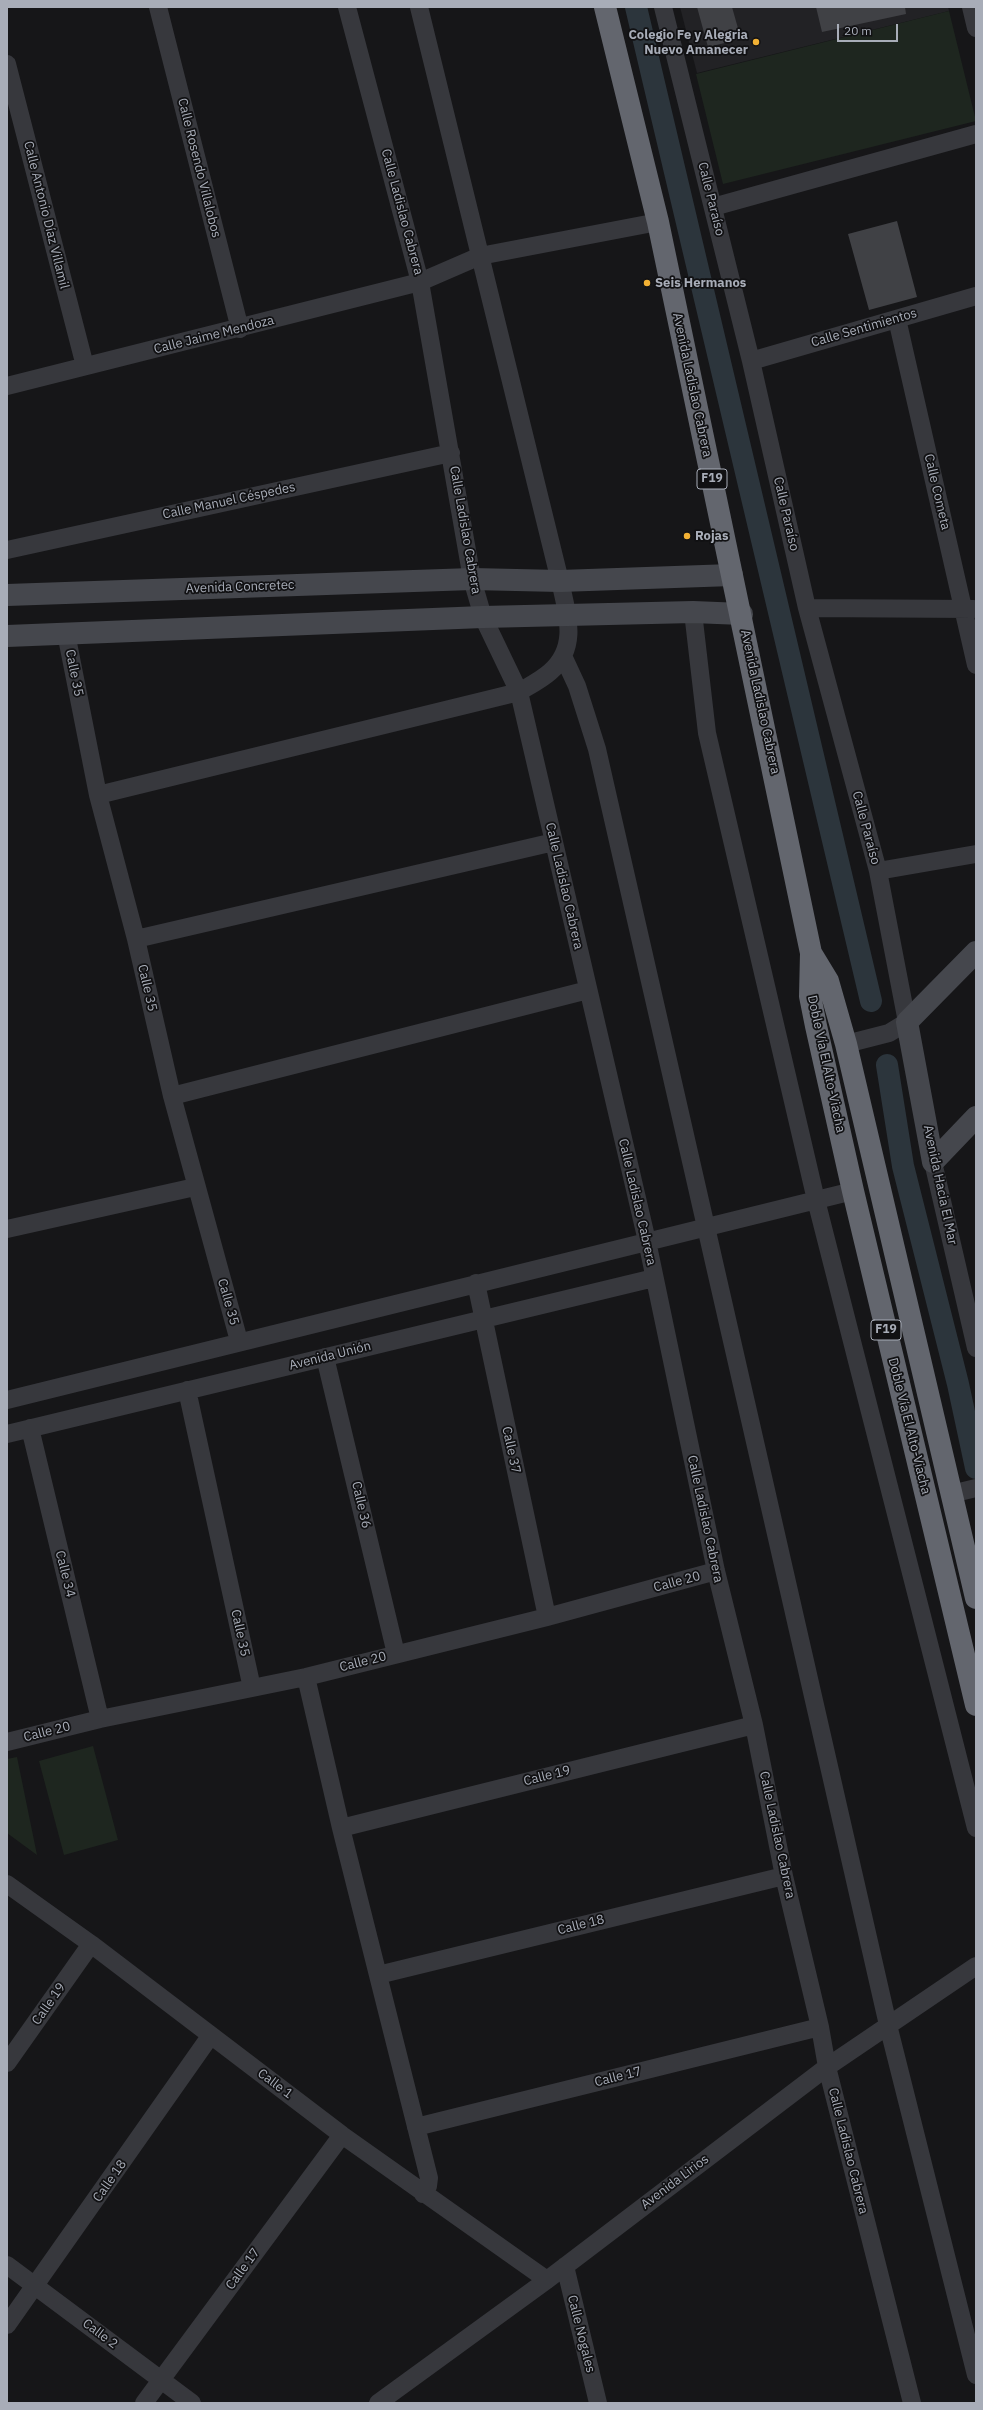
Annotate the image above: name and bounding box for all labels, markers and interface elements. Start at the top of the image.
scale bar [839,16,900,42]
text: 20 m [844,23,872,38]
place label: Colegio Fe y Alegria Nuevo Amanecer [628,27,748,58]
marker: Colegio Fe y Alegria Nuevo Amanecer [751,37,761,47]
street label: Calle Rosendo Villalobos [174,97,224,239]
street label: Calle Antonio Díaz Villamil [20,139,72,291]
street label: Calle Ladislao Cabrera [378,147,426,277]
street label: Calle Paraíso [694,161,728,237]
place label: Seis Hermanos [655,275,746,291]
marker: Seis Hermanos [642,278,652,288]
street label: Calle Sentimientos [809,305,919,351]
street label: Avenida Ladislao Cabrera [669,311,715,459]
street label: Calle Jaime Mendoza [152,313,276,357]
street label: Calle Cometa [921,452,953,532]
street label: Calle Ladislao Cabrera [446,465,484,595]
road number: F19 [697,469,727,489]
street label: Calle Paraíso [770,475,802,553]
street label: Calle Manuel Céspedes [161,479,297,523]
place label: Rojas [695,528,729,544]
marker: Rojas [682,531,692,541]
street label: Avenida Concretec [185,577,295,597]
street label: Avenida Ladislao Cabrera [737,628,783,776]
street label: Calle 35 [62,648,86,698]
street label: Calle Paraíso [849,790,883,866]
street label: Calle Ladislao Cabrera [542,821,586,951]
street label: Calle 35 [134,963,160,1013]
street label: Doble Vía El Alto-Viacha [804,994,848,1134]
street label: Avenida Hacia El Mar [920,1124,960,1246]
street label: Calle Ladislao Cabrera [615,1137,659,1267]
street label: Calle 35 [214,1277,242,1327]
road number: F19 [871,1320,901,1340]
street label: Avenida Unión [287,1338,373,1374]
street label: Doble Vía El Alto-Viacha [884,1356,934,1496]
street label: Calle 37 [498,1425,524,1475]
street label: Calle Ladislao Cabrera [684,1454,726,1584]
street label: Calle 36 [348,1480,374,1530]
street label: Calle 34 [52,1549,78,1599]
street label: Calle 20 [652,1568,702,1596]
street label: Calle 35 [227,1608,253,1658]
street label: Calle 20 [338,1649,388,1675]
street label: Calle 20 [22,1719,72,1745]
street label: Calle 19 [522,1763,572,1789]
street label: Calle Ladislao Cabrera [756,1770,798,1900]
street label: Calle 18 [556,1912,606,1938]
street label: Calle 19 [29,1980,69,2028]
street label: Calle 17 [593,2064,643,2090]
street label: Calle 1 [254,2066,296,2102]
street label: Calle Ladislao Cabrera [825,2086,871,2216]
street label: Avenida Lirios [638,2151,712,2213]
street label: Calle 18 [90,2157,130,2205]
street label: Calle 17 [223,2245,263,2293]
street label: Calle Nogales [564,2294,598,2374]
street label: Calle 2 [79,2316,121,2352]

